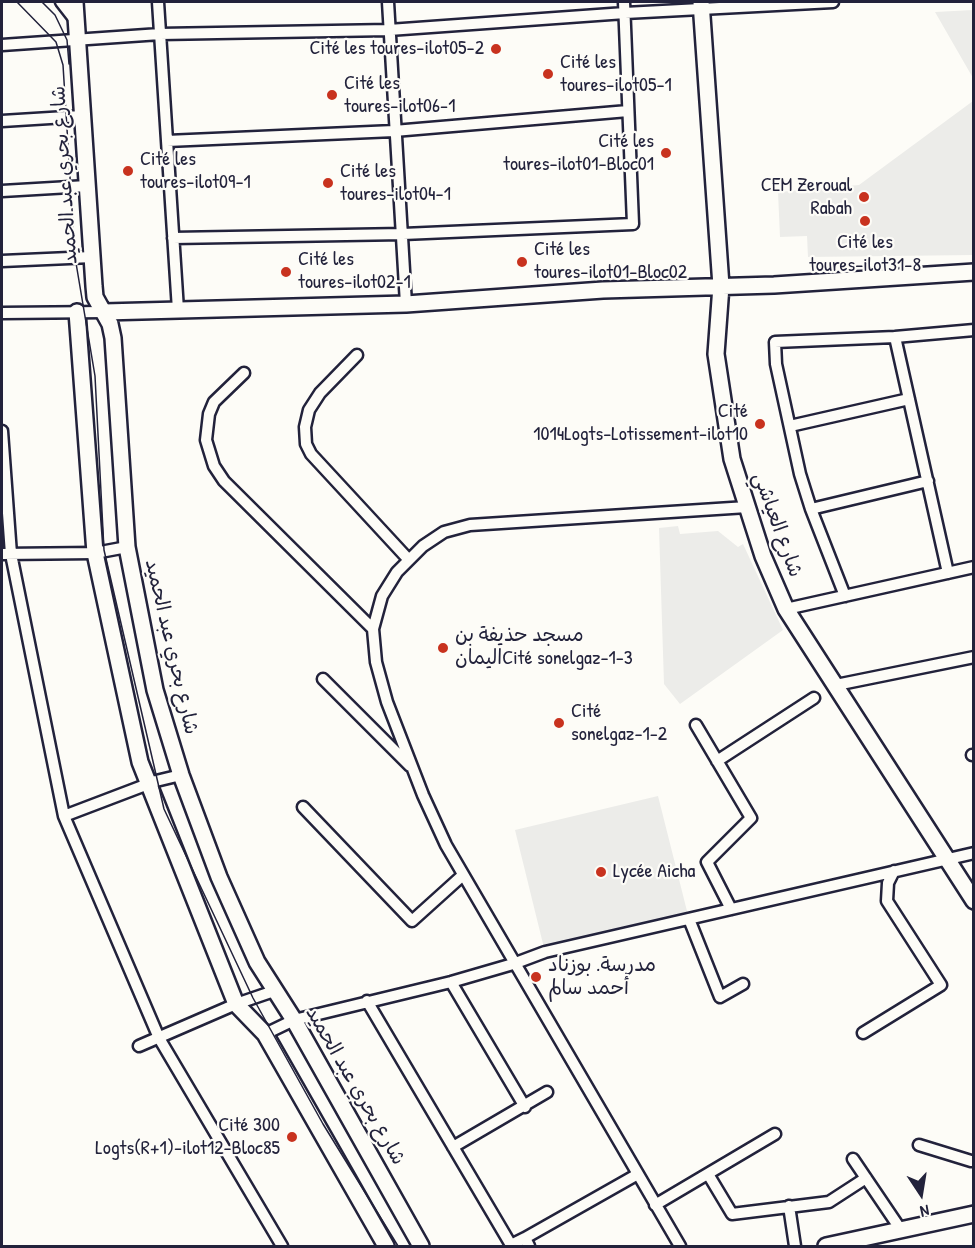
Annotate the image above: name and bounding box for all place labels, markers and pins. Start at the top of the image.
place label: Cité les toures-ilot05-2 [310,37,484,61]
marker: Cité les toures-ilot05-2 [489,42,503,56]
place label: Cité les toures-ilot05-1 [560,51,672,98]
marker: Cité les toures-ilot05-1 [541,67,555,81]
place label: Cité les toures-ilot06-1 [344,72,455,119]
marker: Cité les toures-ilot06-1 [325,88,339,102]
place label: Cité les toures-ilot01-Bloc01 [503,130,654,177]
marker: Cité les toures-ilot01-Bloc01 [659,146,673,160]
place label: Cité les toures-ilot09-1 [140,148,251,195]
place label: Cité les toures-ilot04-1 [340,160,451,207]
marker: Cité les toures-ilot09-1 [121,164,135,178]
place label: CEM Zeroual Rabah [761,174,852,221]
marker: Cité les toures-ilot04-1 [321,176,335,190]
marker: CEM Zeroual Rabah [857,190,871,204]
marker: Cité les toures-ilot31-8 [858,214,872,228]
place label: Cité les toures-ilot31-8 [809,231,921,278]
place label: Cité les toures-ilot01-Bloc02 [534,238,687,285]
place label: Cité les toures-ilot02-1 [298,248,411,295]
marker: Cité les toures-ilot01-Bloc02 [515,255,529,269]
marker: Cité les toures-ilot02-1 [279,265,293,279]
place label: Cité 1014Logts-Lotissement-ilot10 [533,400,748,447]
marker: Cité 1014Logts-Lotissement-ilot10 [753,417,767,431]
place label: مسجد حذيفة بن اليمانCité sonelgaz-1-3 [455,624,633,671]
marker: مسجد حذيفة بن اليمانCité sonelgaz-1-3 [436,641,450,655]
place label: Cité sonelgaz-1-2 [571,700,667,747]
marker: Cité sonelgaz-1-2 [552,716,566,730]
place label: Lycée Aicha [613,860,695,884]
marker: Lycée Aicha [594,865,608,879]
place label: مدرسة. بوزناد أحمد سالم [548,954,656,1001]
marker: مدرسة. بوزناد أحمد سالم [529,970,543,984]
place label: Cité 300 Logts(R+1)-ilot12-Bloc85 [95,1114,280,1161]
marker: Cité 300 Logts(R+1)-ilot12-Bloc85 [285,1130,299,1144]

